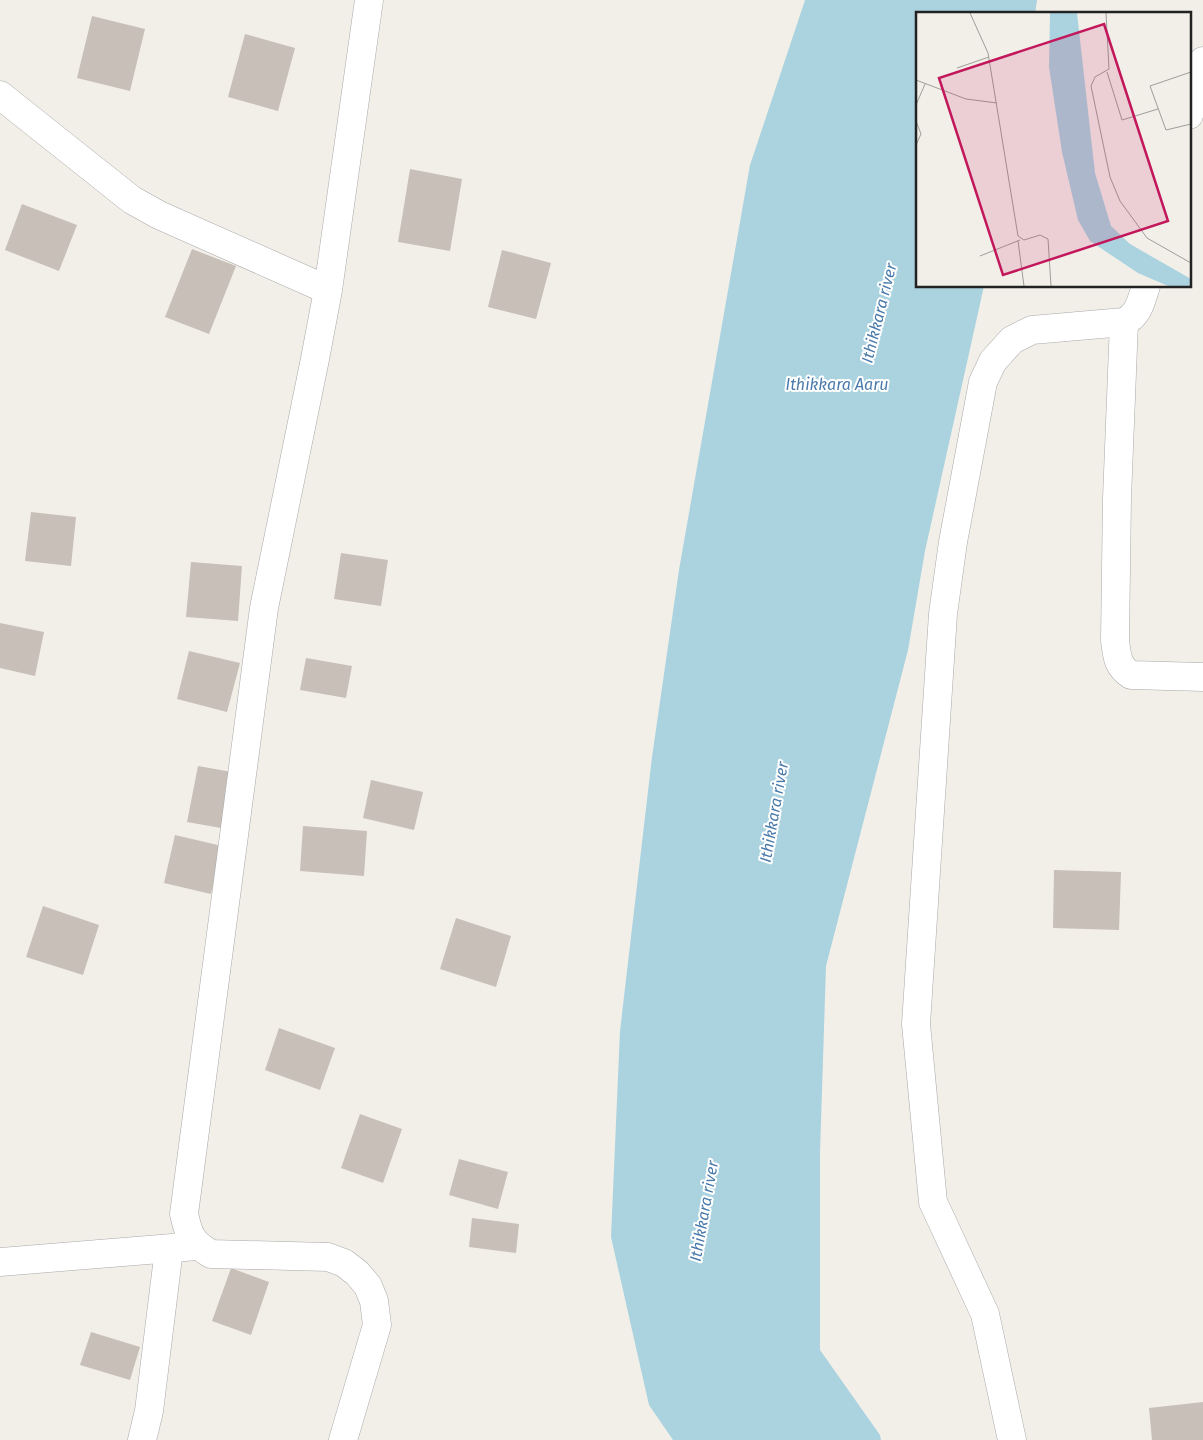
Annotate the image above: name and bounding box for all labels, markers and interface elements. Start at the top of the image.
inset map [916,12,1190,288]
water label: Ithikkara river [857,260,901,365]
water label: Ithikkara Aaru [785,375,889,394]
water label: Ithikkara river [756,759,792,864]
water label: Ithikkara river [686,1158,722,1263]

